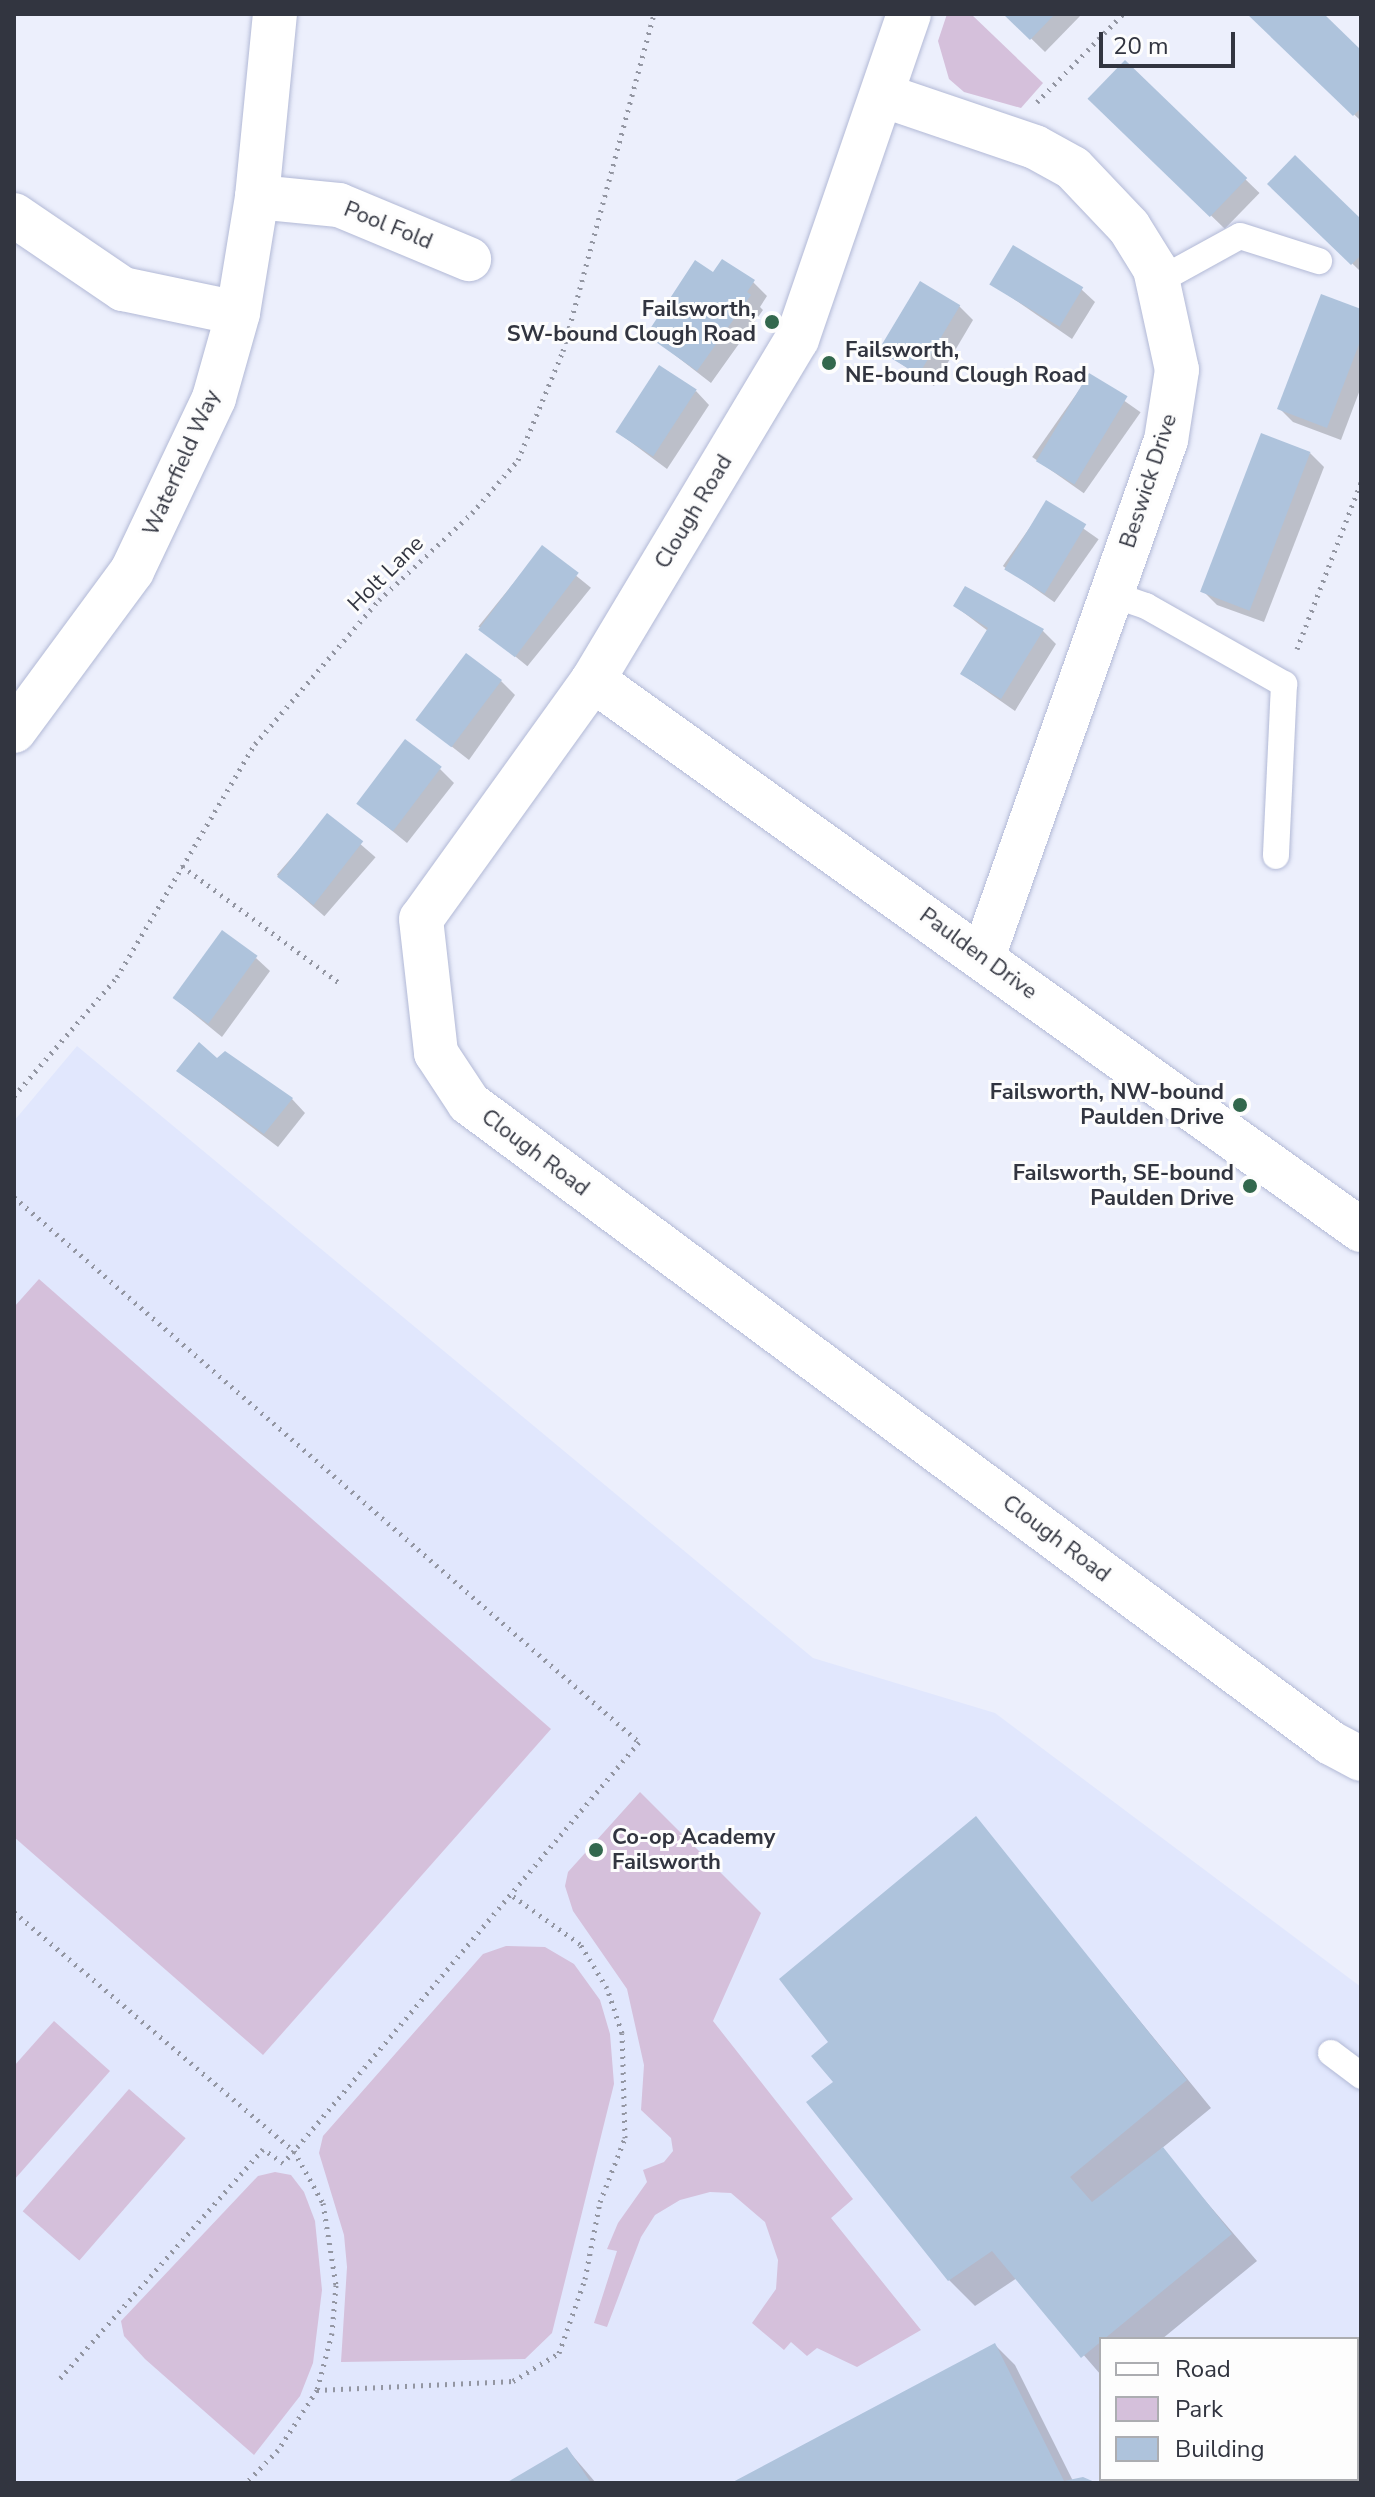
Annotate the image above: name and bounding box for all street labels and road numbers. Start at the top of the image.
street label: Pool Fold [340,196,436,256]
street label: Waterfield Way [138,386,226,540]
street label: Beswick Drive [1115,411,1183,551]
street label: Clough Road [650,450,738,574]
street label: Holt Lane [343,531,429,617]
street label: Paulden Drive [914,903,1042,1005]
street label: Clough Road [476,1104,594,1202]
street label: Clough Road [997,1490,1115,1588]

